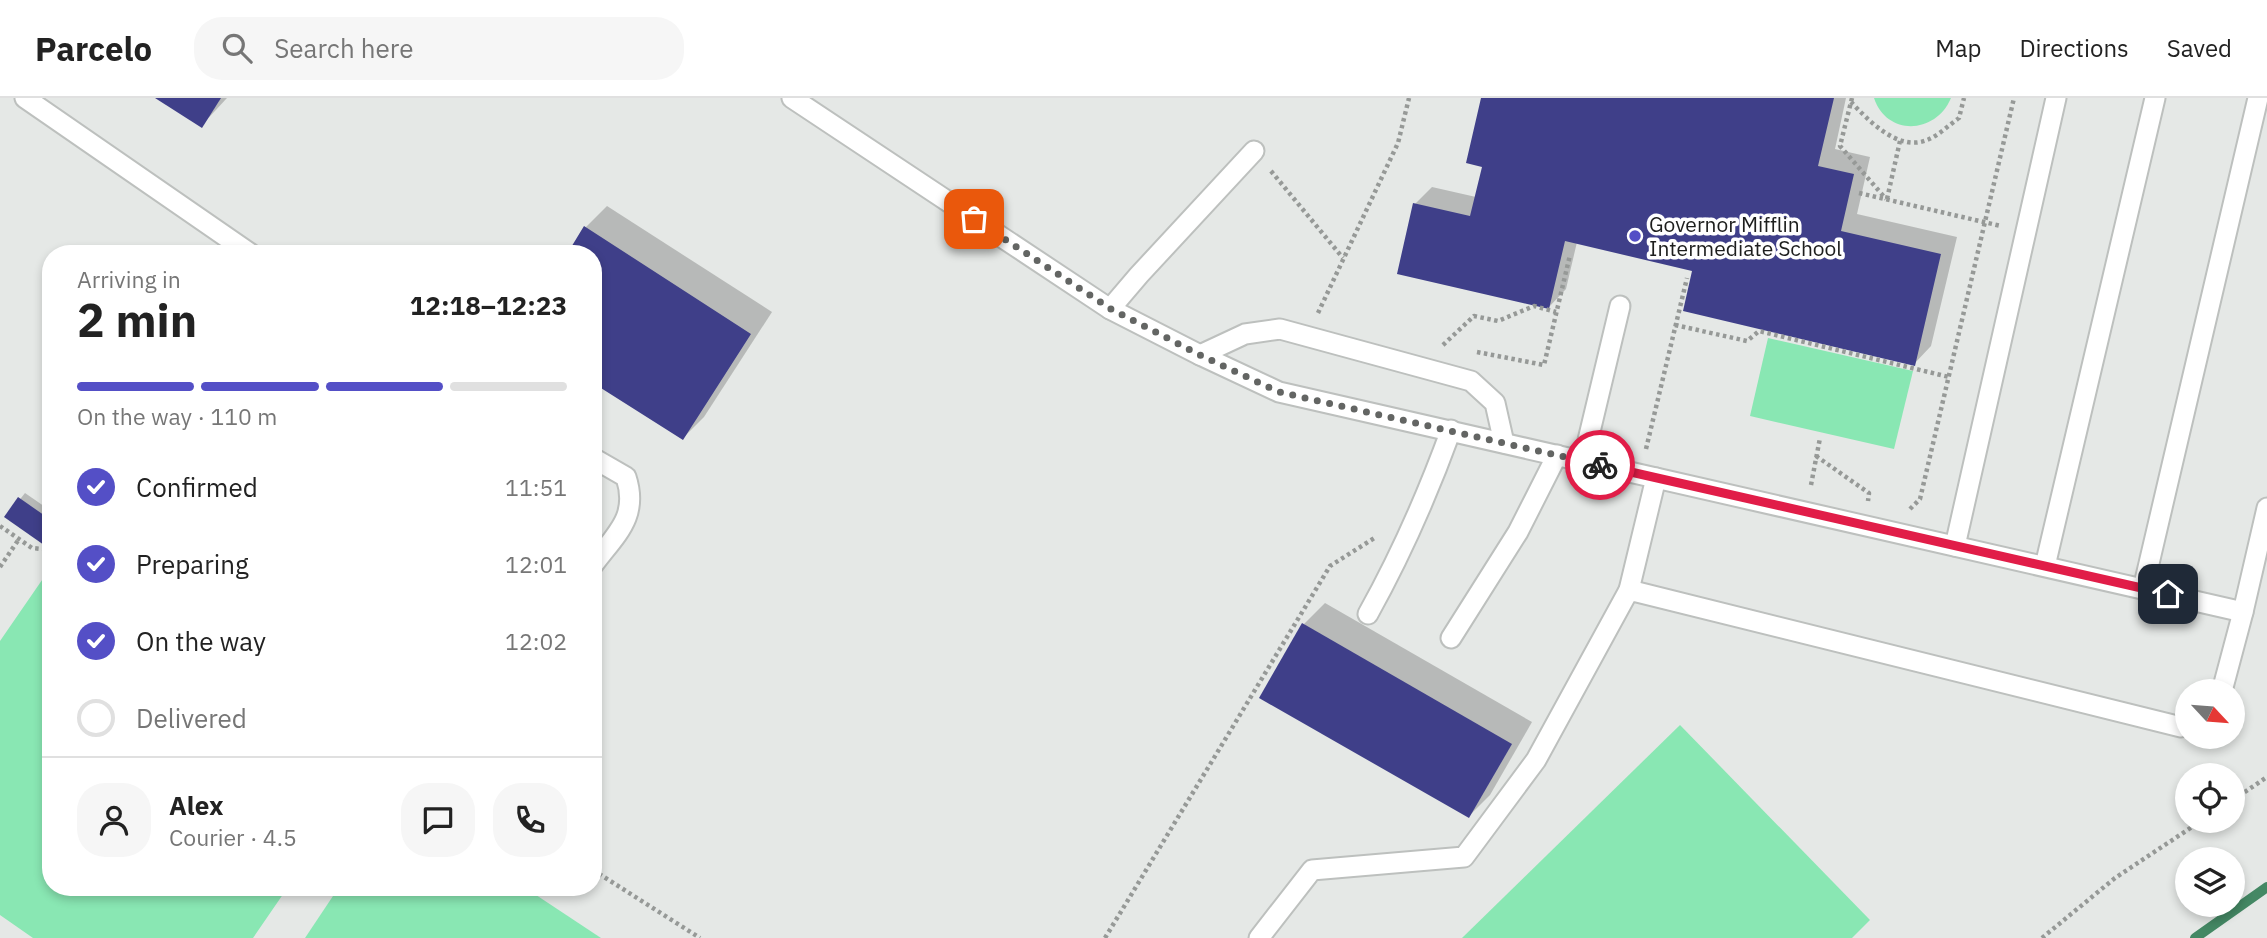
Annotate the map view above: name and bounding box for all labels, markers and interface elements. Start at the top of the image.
search box [194,17,684,80]
text: Parcelo [35,27,152,70]
icon: search [218,29,256,67]
text: Search here [274,31,414,65]
text: Map [1935,32,1981,64]
text: Directions [2019,32,2129,64]
text: Saved [2167,32,2232,64]
pin [944,189,1004,249]
icon: bag [955,200,993,238]
place label: Governor Mifflin Intermediate School [1649,210,1842,262]
marker: Governor Mifflin Intermediate School [1627,228,1643,244]
text: Arriving in [77,264,181,294]
text: 12:18–12:23 [410,288,567,322]
text: 2 min [77,290,197,350]
text: On the way · 110 m [77,401,277,431]
courier [1565,430,1635,500]
icon: bike [1581,446,1619,484]
icon: check [77,468,115,506]
text: Confirmed [136,470,258,504]
text: 11:51 [505,472,567,502]
icon: check [77,545,115,583]
text: Preparing [136,547,249,581]
text: 12:01 [505,549,567,579]
pin [2138,564,2198,624]
icon: home [2149,575,2187,613]
icon: check [77,622,115,660]
text: On the way [136,624,266,658]
text: 12:02 [505,626,567,656]
north arrow [2175,679,2245,749]
map controls [2175,679,2245,917]
text: Delivered [136,701,247,735]
button: locate [2175,763,2245,833]
button: person [77,783,151,857]
button: chat [401,783,475,857]
button: phone [493,783,567,857]
text: Alex [169,788,223,822]
text: Courier · 4.5 [169,822,297,852]
button: layers [2175,847,2245,917]

